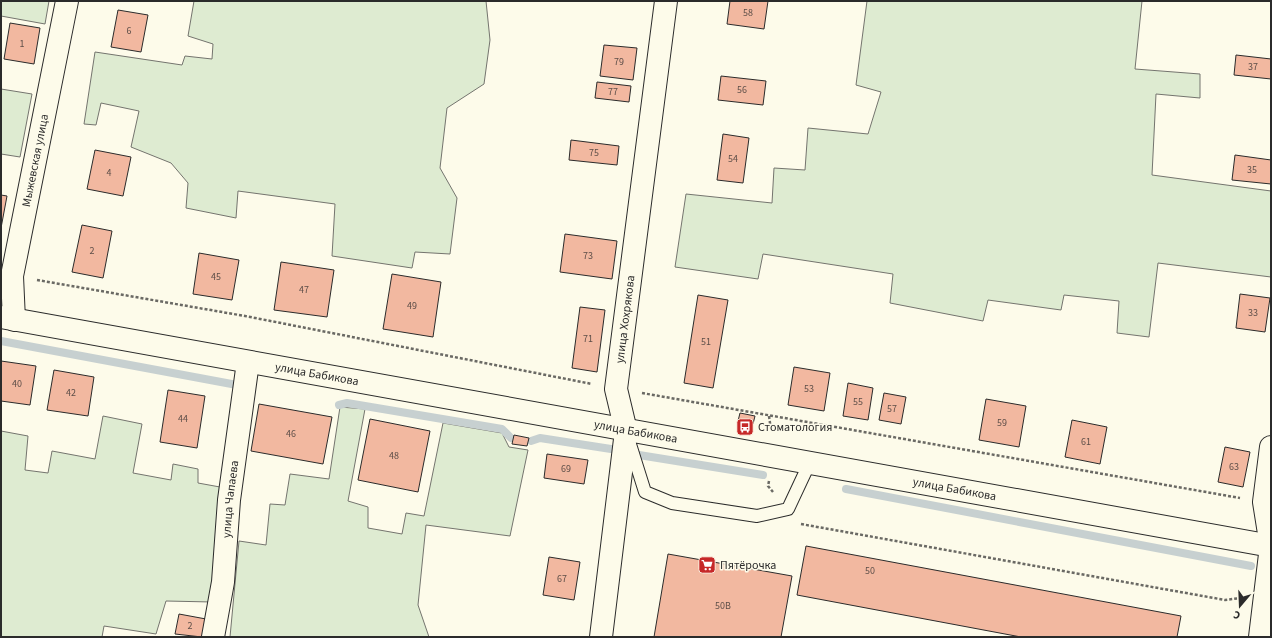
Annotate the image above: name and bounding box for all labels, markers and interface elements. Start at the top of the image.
house number: 58 [743,6,753,20]
house number: 6 [127,24,132,38]
house number: 1 [20,37,25,51]
house number: 79 [614,55,624,69]
house number: 37 [1248,60,1258,74]
house number: 56 [737,83,747,97]
house number: 77 [608,85,618,99]
street label: Мыжевская улица [18,112,53,208]
house number: 75 [589,146,599,160]
house number: 54 [728,152,738,166]
house number: 35 [1247,163,1257,177]
house number: 4 [107,166,112,180]
house number: 2 [90,244,95,258]
house number: 73 [583,249,593,263]
house number: 45 [211,270,221,284]
street label: улица Хохрякова [611,274,639,364]
house number: 47 [299,283,309,297]
house number: 49 [407,299,417,313]
house number: 33 [1248,306,1258,320]
house number: 71 [583,332,593,346]
house number: 51 [701,335,711,349]
street label: улица Бабикова [274,358,360,390]
house number: 40 [12,377,22,391]
house number: 53 [804,382,814,396]
house number: 42 [66,386,76,400]
house number: 55 [853,395,863,409]
house number: 57 [887,402,897,416]
house number: 44 [178,412,188,426]
street label: улица Бабикова [593,416,679,447]
house number: 59 [997,416,1007,430]
bus stop icon: Стоматология [735,417,755,437]
place label: Стоматология [758,419,833,436]
house number: 46 [286,427,296,441]
house number: 61 [1081,435,1091,449]
house number: 48 [389,449,399,463]
street label: улица Чапаева [218,459,243,539]
house number: 63 [1229,460,1239,474]
house number: 69 [561,462,571,476]
street label: улица Бабикова [911,473,998,505]
supermarket icon: Пятёрочка [697,555,717,575]
place label: Пятёрочка [720,557,776,574]
house number: 50 [865,564,875,578]
house number: 67 [557,572,567,586]
north arrow [1220,586,1260,626]
house number: 50В [715,599,731,613]
text: С [1231,607,1242,623]
house number: 2 [188,619,193,633]

